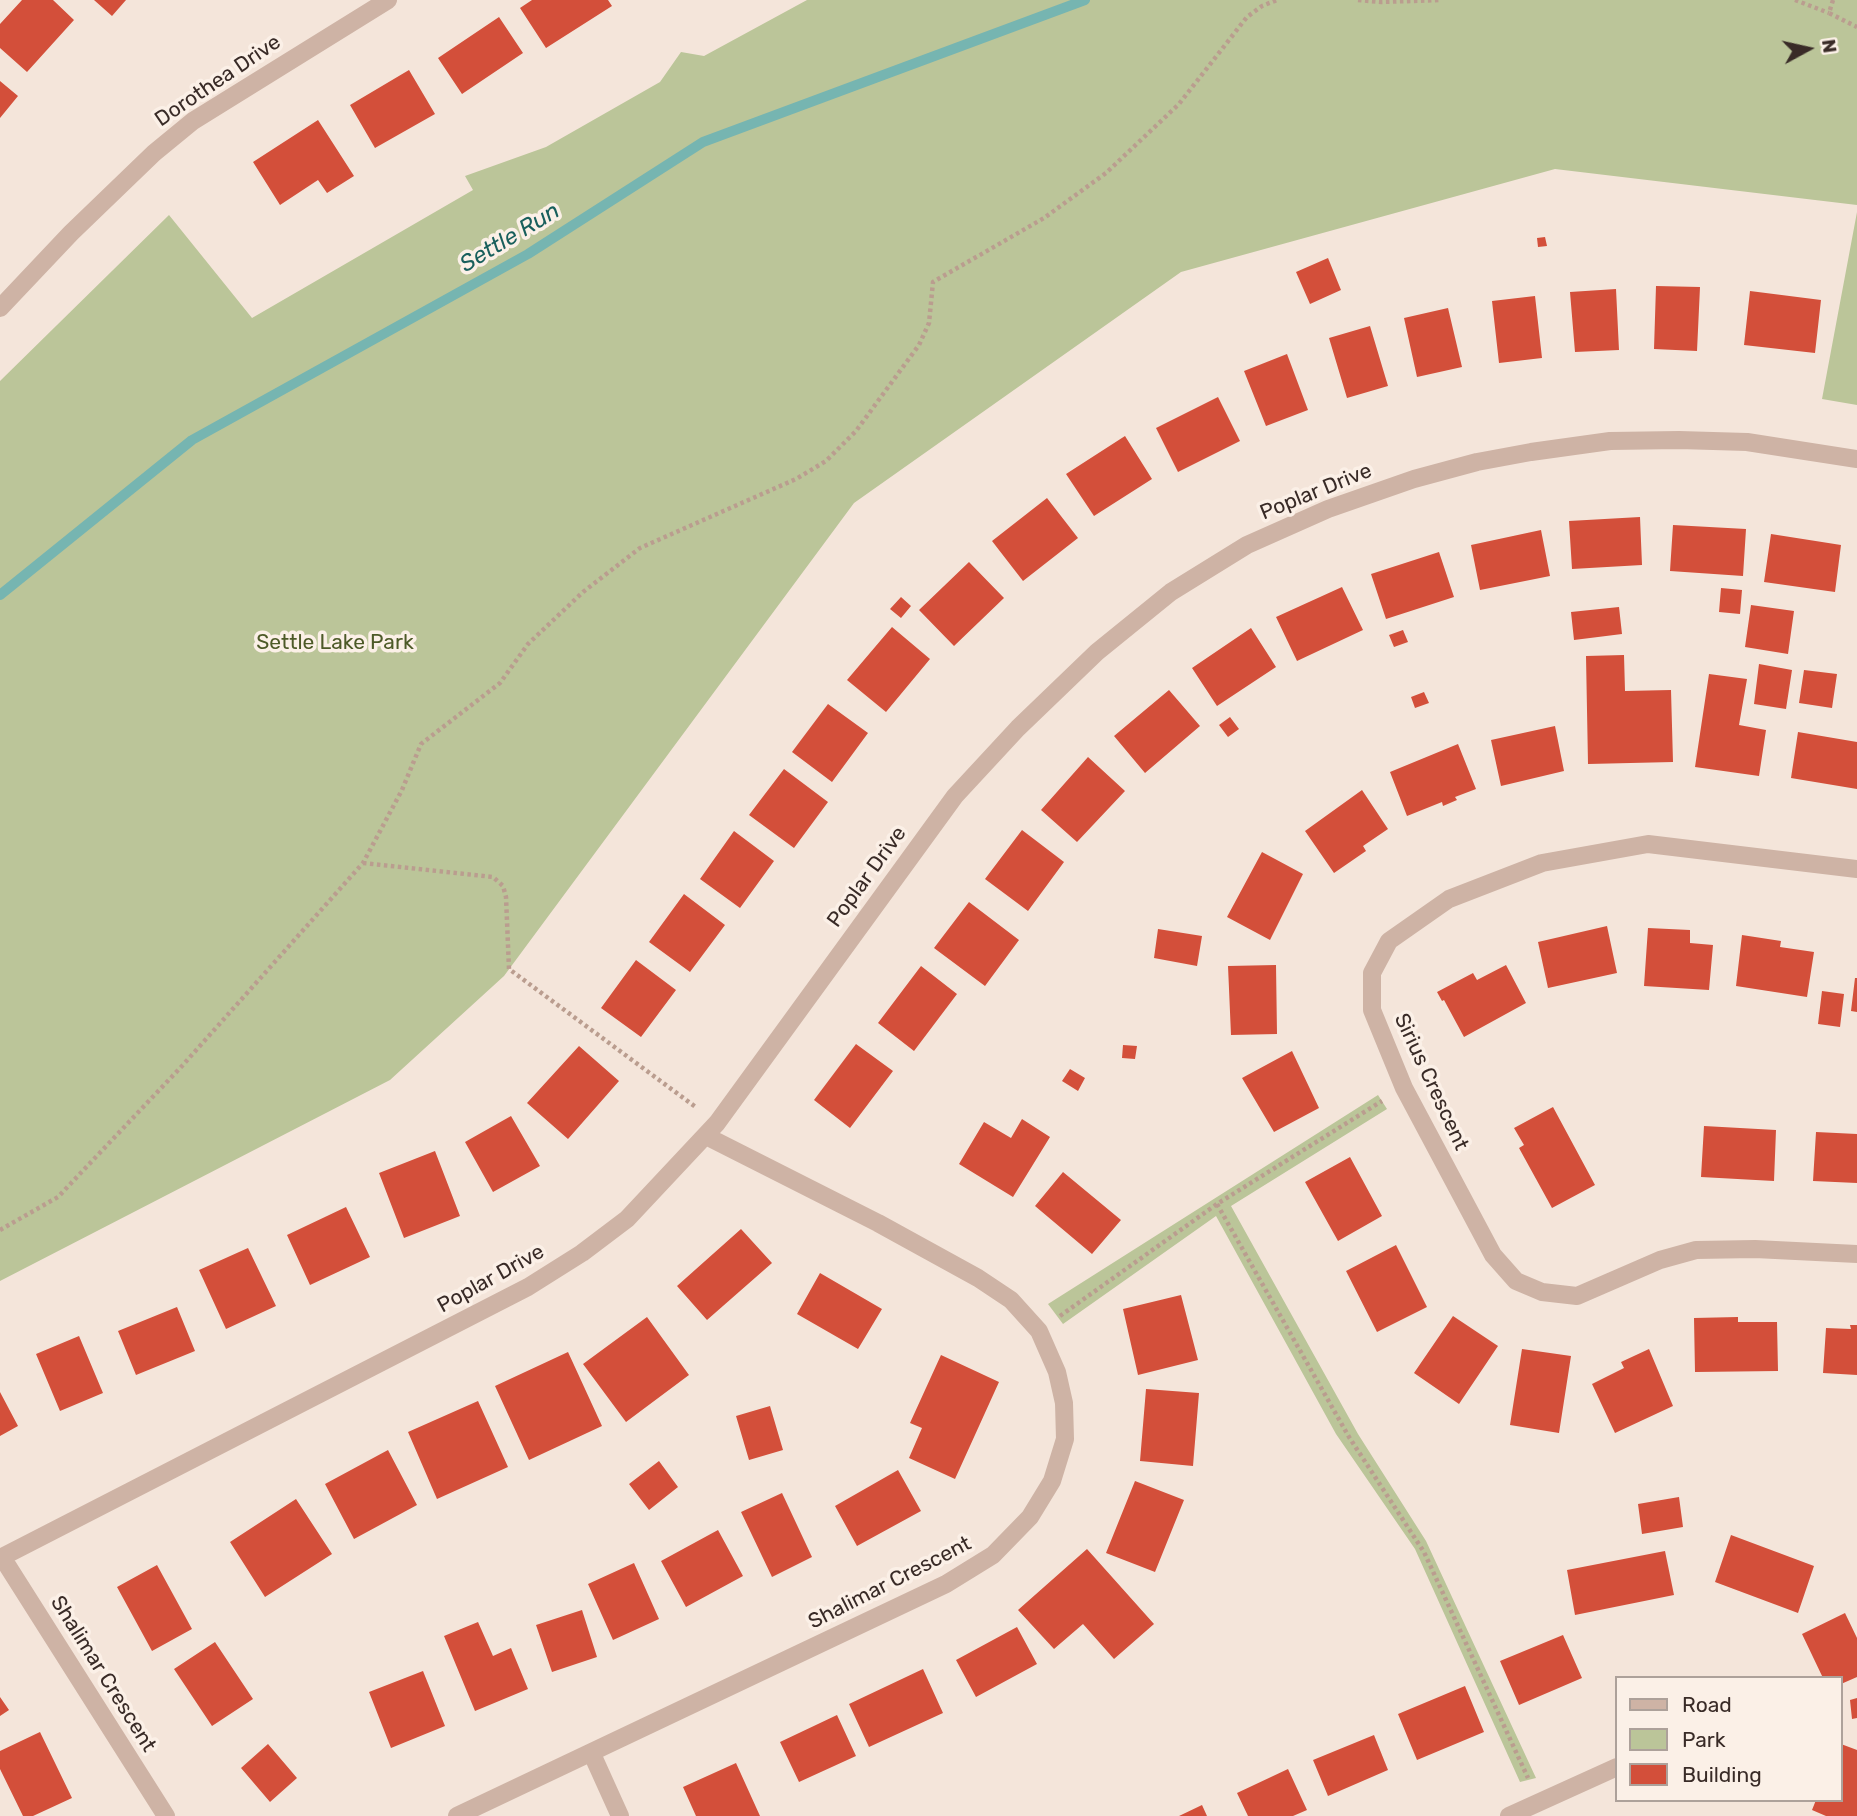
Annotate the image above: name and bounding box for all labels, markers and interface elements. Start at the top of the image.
north arrow [1773,14,1843,84]
street label: Dorothea Drive [150,30,286,132]
text: N [1817,38,1842,54]
water label: Settle Run [455,197,565,279]
street label: Poplar Drive [1256,458,1376,526]
park label: Settle Lake Park [256,630,414,656]
street label: Poplar Drive [822,822,912,932]
street label: Sirius Crescent [1388,1010,1474,1154]
street label: Poplar Drive [433,1239,549,1319]
street label: Shalimar Crescent [804,1531,976,1635]
street label: Shalimar Crescent [45,1591,161,1757]
legend [1616,1676,1843,1802]
text: Road [1682,1692,1732,1717]
text: Park [1682,1727,1726,1752]
text: Building [1682,1762,1762,1787]

